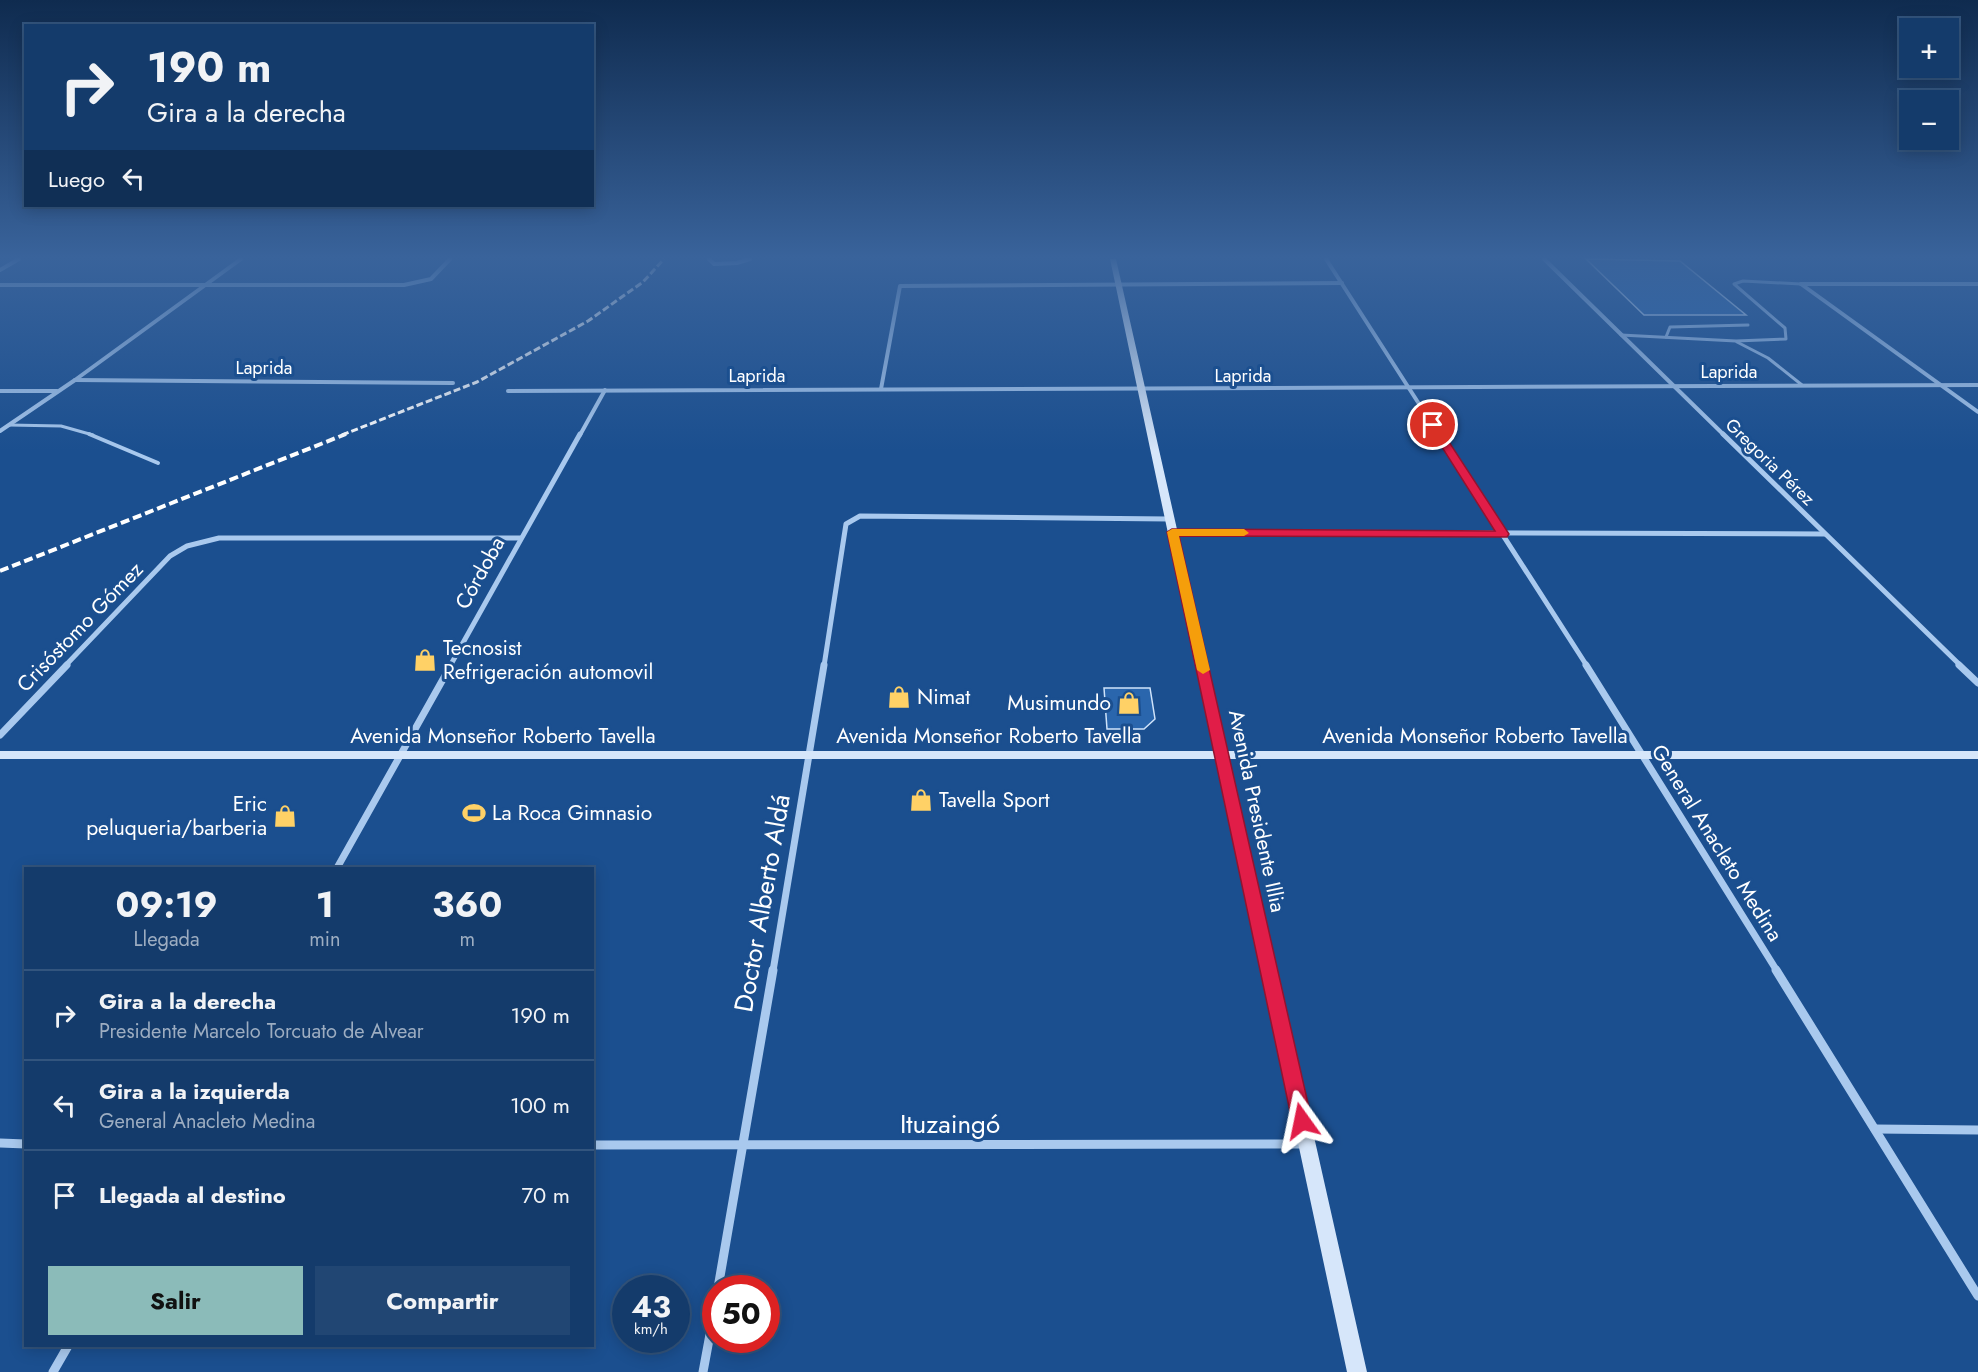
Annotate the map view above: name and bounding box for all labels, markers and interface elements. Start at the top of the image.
map controls [1899,18,1959,150]
button: + [1899,18,1959,78]
text: 190 m [147,37,271,98]
icon: right [48,48,126,126]
button: − [1899,90,1959,150]
text: Gira a la derecha [147,93,346,132]
icon: left [117,162,150,195]
text: Luego [48,163,105,195]
street label: Laprida [236,355,292,381]
street label: Laprida [1701,359,1757,385]
street label: Laprida [729,363,785,389]
street label: Laprida [1215,363,1271,389]
pin [1407,399,1458,450]
icon: arrive [1416,408,1449,441]
street label: Gregoria Pérez [1719,412,1821,512]
street label: Córdoba [448,531,512,615]
street label: Crisóstomo Gómez [10,555,150,699]
place label: Tecnosist Refrigeración automovil [443,633,653,687]
shop icon: Tecnosist Refrigeración automovil [412,647,438,673]
place label: Nimat [917,682,970,712]
shop icon: Nimat [886,684,912,710]
place label: Musimundo [1007,688,1111,718]
shop icon: Musimundo [1116,690,1142,716]
street label: Avenida Presidente Illia [1221,707,1293,915]
street label: Avenida Monseñor Roberto Tavella [350,721,656,751]
street label: Avenida Monseñor Roberto Tavella [836,721,1142,751]
street label: Avenida Monseñor Roberto Tavella [1322,721,1628,751]
street label: General Anacleto Medina [1644,739,1790,947]
place label: Tavella Sport [939,785,1050,815]
shop icon: Tavella Sport [908,787,934,813]
place label: Eric peluqueria/barberia [86,789,267,843]
street label: Doctor Alberto Aldá [724,791,800,1015]
place label: La Roca Gimnasio [492,798,652,828]
sports icon: La Roca Gimnasio [461,800,487,826]
shop icon: Eric peluqueria/barberia [272,803,298,829]
text: 09:19 [116,878,218,930]
text: 1 [316,878,334,930]
text: 360 [432,878,502,930]
text: Llegada [134,925,200,954]
text: min [309,925,340,954]
text: m [459,925,475,954]
text: Gira a la derecha [99,985,276,1017]
icon: right [48,999,81,1032]
text: 190 m [510,999,570,1031]
text: Presidente Marcelo Torcuato de Alvear [99,1017,424,1046]
text: Gira a la izquierda [99,1075,290,1107]
icon: left [48,1089,81,1122]
text: 100 m [510,1089,570,1121]
position arrow [1270,1089,1334,1153]
street label: Ituzaingó [900,1105,1000,1143]
text: General Anacleto Medina [99,1107,315,1136]
icon: arrive [48,1179,81,1212]
text: Llegada al destino [99,1179,286,1211]
text: 70 m [521,1179,570,1211]
button: Salir [48,1266,303,1335]
button: Compartir [315,1266,570,1335]
speed limit sign: 50 [702,1275,780,1353]
text: 43 [631,1285,671,1328]
text: km/h [634,1318,668,1340]

